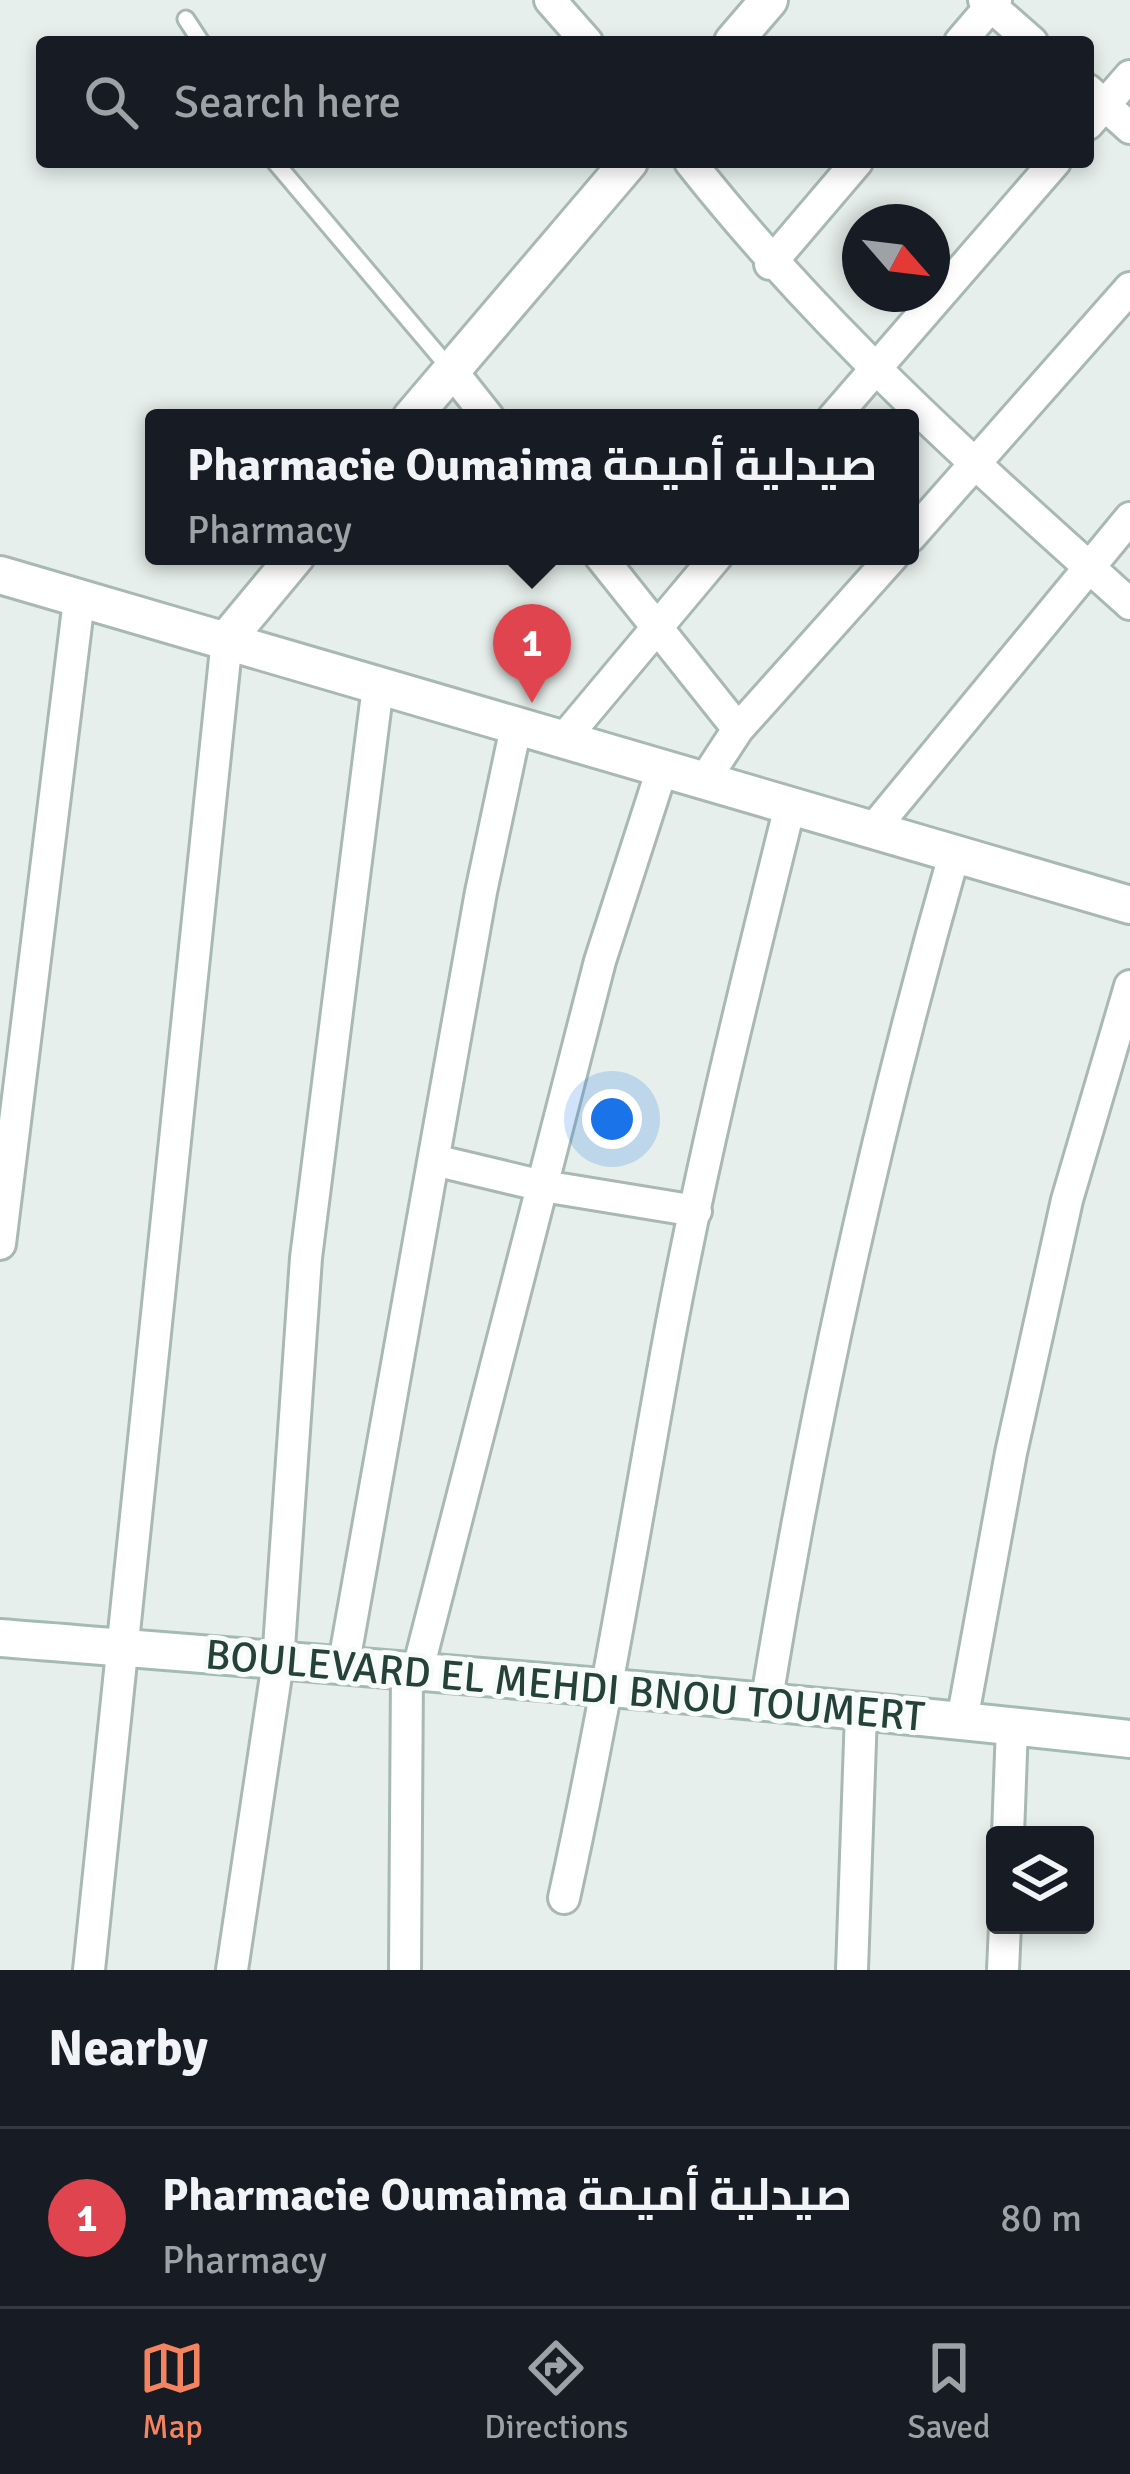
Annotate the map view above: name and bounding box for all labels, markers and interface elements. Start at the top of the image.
search box [36,36,1094,168]
icon: search [78,69,144,135]
text: Search here [174,75,401,130]
north arrow [842,204,950,312]
popup [145,409,919,565]
text: Pharmacie Oumaima صيدلية أميمة [187,438,877,493]
text: Pharmacy [187,506,352,554]
pin: 1 [493,604,571,703]
your location [582,1089,642,1149]
street label: BOULEVARD EL MEHDI BNOU TOUMERT [203,1629,927,1743]
map controls [986,1826,1094,1934]
button: layers [986,1826,1094,1934]
text: Nearby [48,2017,208,2080]
text: Pharmacie Oumaima صيدلية أميمة [162,2168,852,2223]
text: 1 [76,2194,98,2242]
text: 80 m [1000,2194,1082,2242]
text: Pharmacy [162,2236,327,2284]
tab: Map [139,2335,205,2448]
tab: Directions [484,2335,629,2448]
tab: Saved [907,2335,991,2448]

